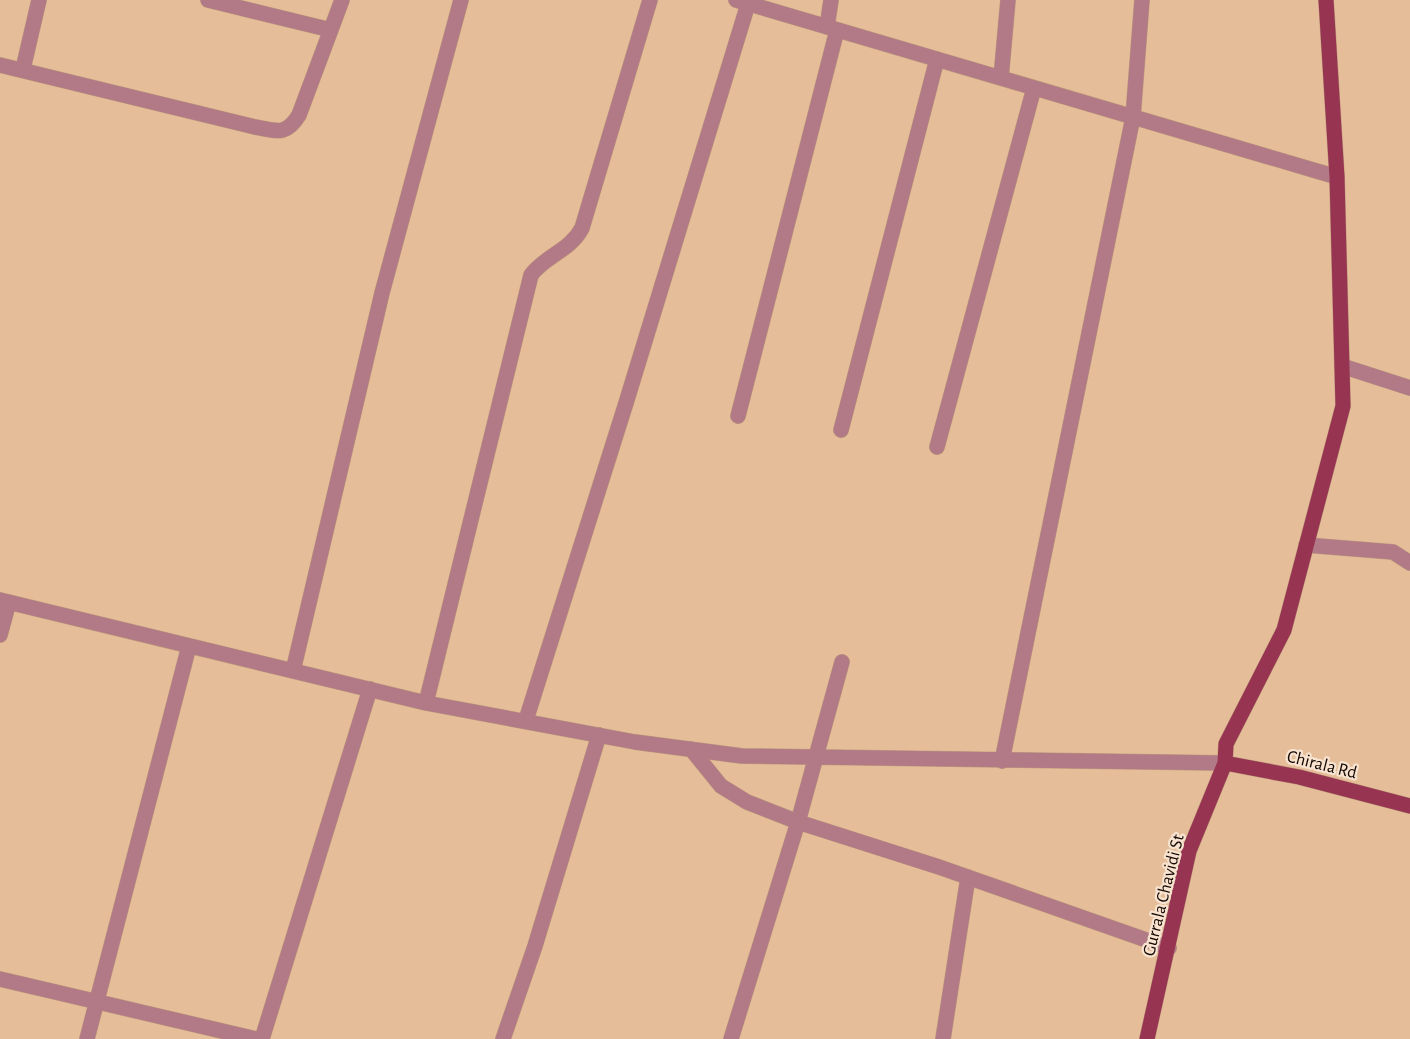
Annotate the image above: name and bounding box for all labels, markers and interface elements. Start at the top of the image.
street label: Chirala Rd [1285,748,1359,782]
street label: Gurrala Chavidi St [1140,832,1188,958]

